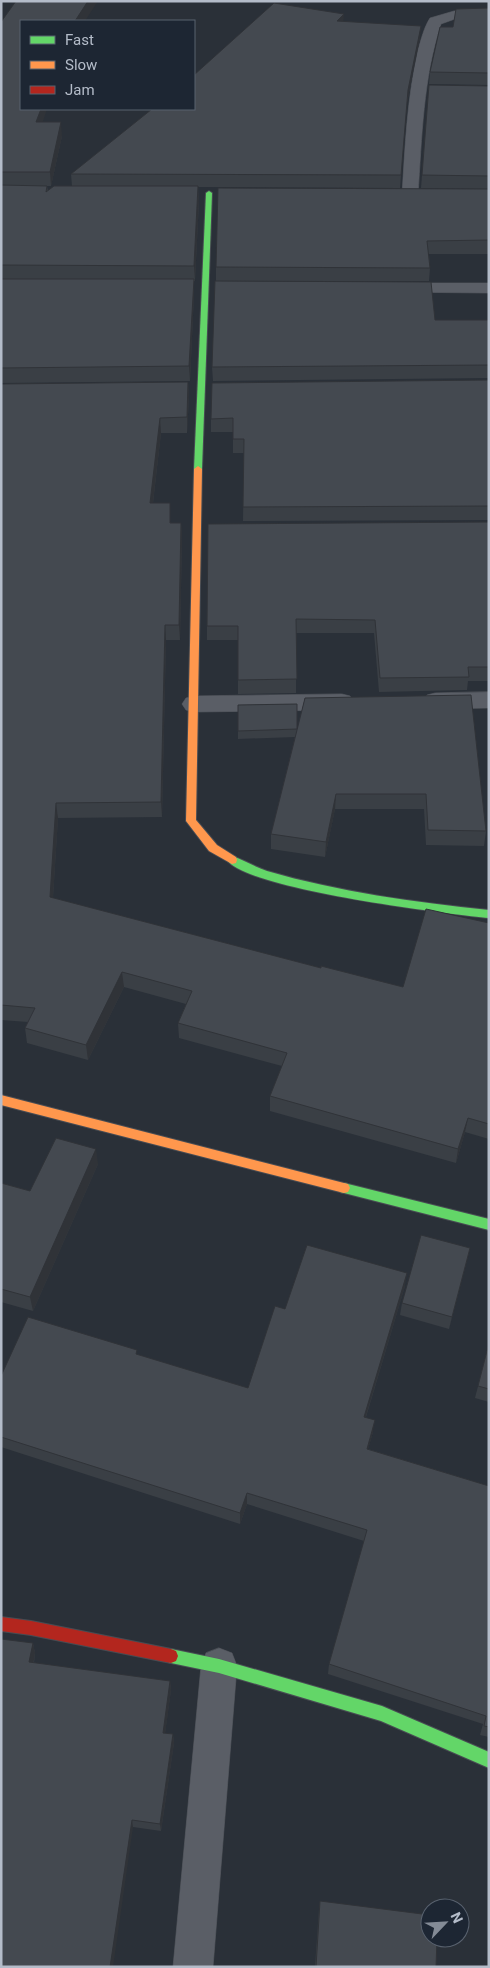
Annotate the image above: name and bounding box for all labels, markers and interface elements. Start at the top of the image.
legend [20,20,195,110]
text: Fast [65,31,94,49]
text: Slow [65,56,97,74]
text: Jam [65,81,95,99]
north arrow [420,1898,470,1948]
text: N [447,1910,466,1925]

